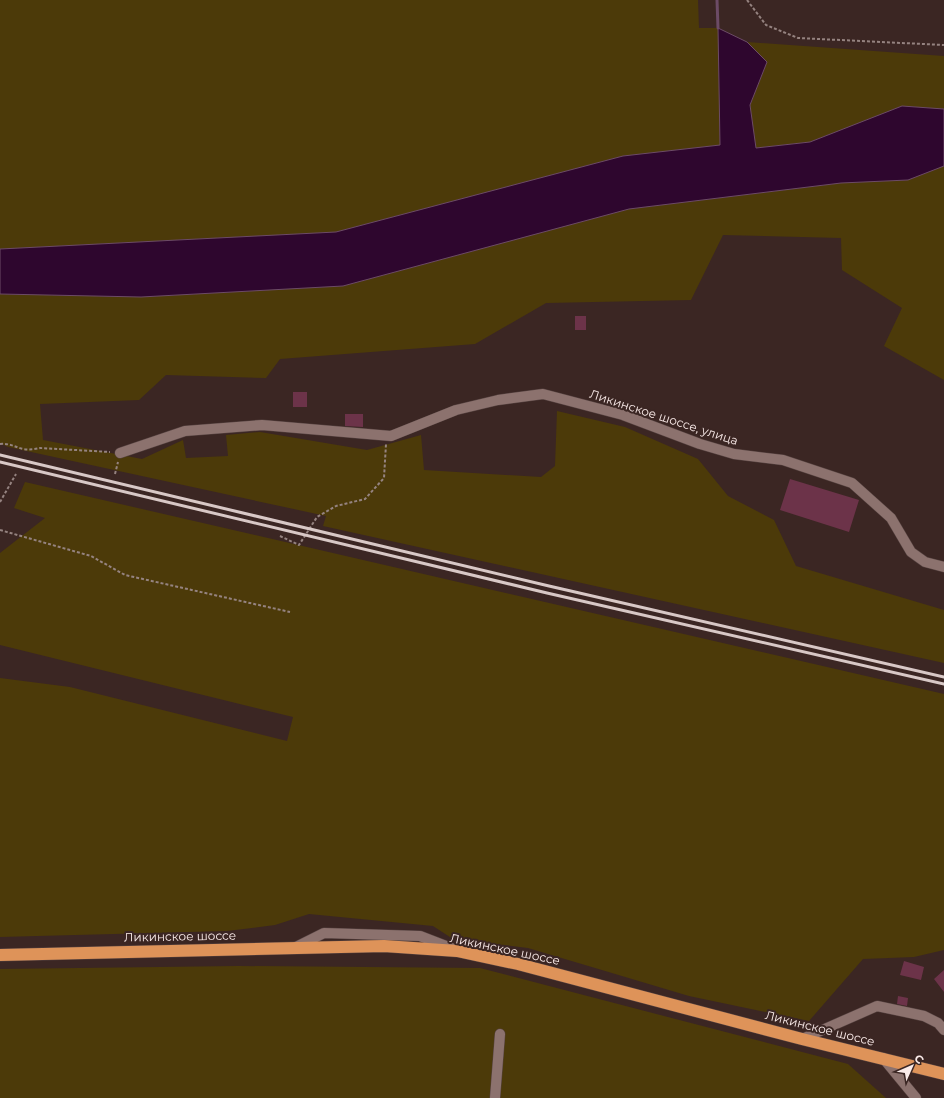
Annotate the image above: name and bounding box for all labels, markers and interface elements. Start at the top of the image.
street label: Ликинское шоссе, улица [588,386,740,448]
street label: Ликинское шоссе [124,928,236,944]
street label: Ликинское шоссе [449,930,561,968]
street label: Ликинское шоссе [764,1007,876,1049]
north arrow [892,1046,932,1086]
text: С [911,1051,927,1067]

